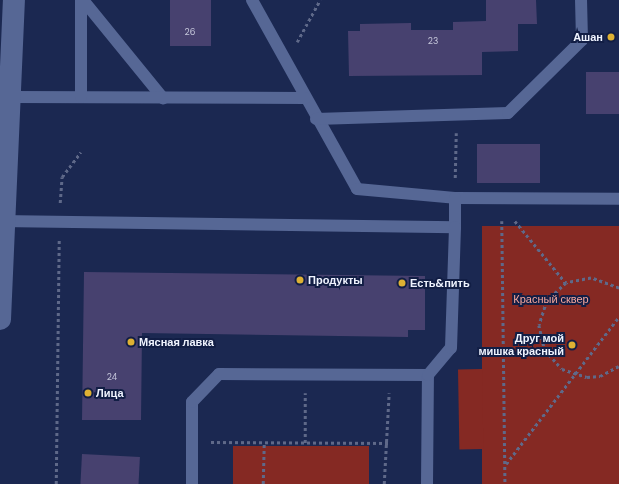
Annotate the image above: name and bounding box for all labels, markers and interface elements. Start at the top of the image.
house number: 26 [185,27,195,37]
place label: Ашан [573,30,603,44]
marker: Ашан [606,32,616,42]
house number: 23 [428,36,438,46]
place label: Продукты [308,273,363,287]
marker: Продукты [295,275,305,285]
place label: Есть&пить [410,276,470,290]
marker: Есть&пить [397,278,407,288]
park label: Красный сквер [513,292,589,306]
place label: Друг мой мишка красный [478,332,564,358]
place label: Мясная лавка [139,335,214,349]
marker: Мясная лавка [126,337,136,347]
marker: Друг мой мишка красный [567,340,577,350]
house number: 24 [107,372,117,382]
place label: Лица [96,386,123,400]
marker: Лица [83,388,93,398]

